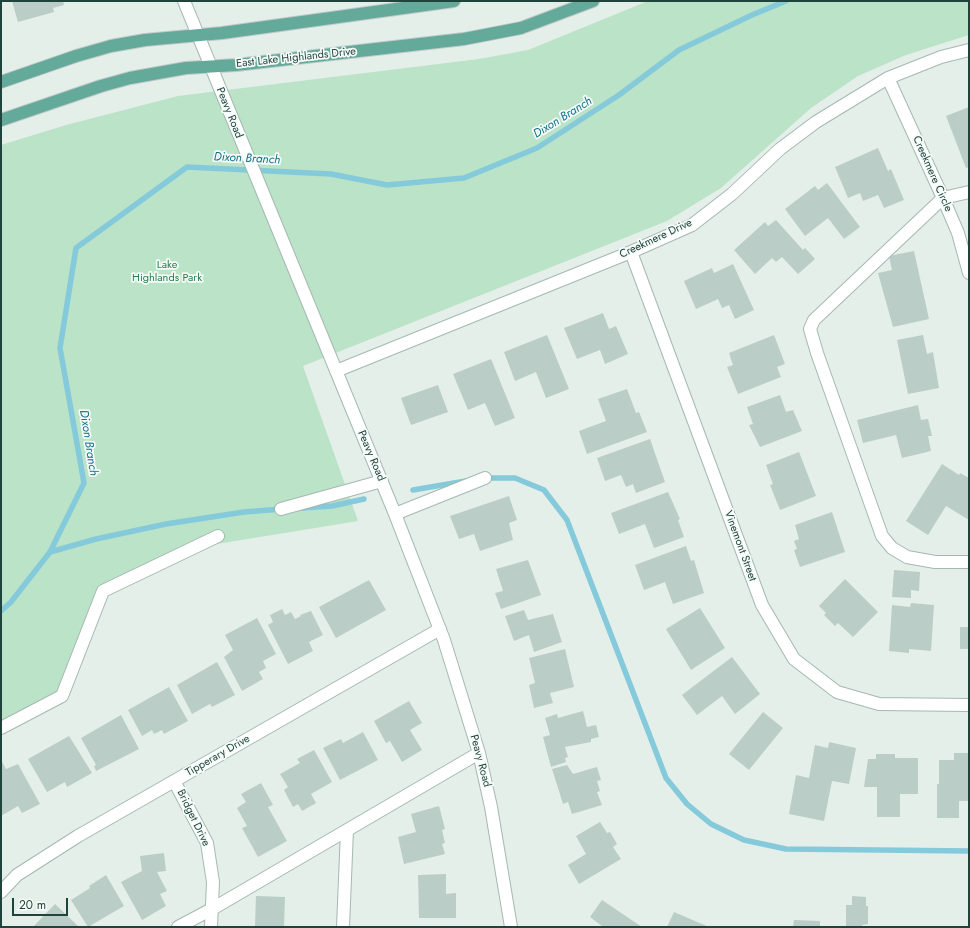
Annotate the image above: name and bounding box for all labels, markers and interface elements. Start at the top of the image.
street label: East Lake Highlands Drive [235,45,357,71]
street label: Peavy Road [213,86,245,140]
water label: Dixon Branch [531,94,595,142]
street label: Creekmere Circle [909,134,955,214]
water label: Dixon Branch [213,150,281,168]
street label: Creekmere Drive [618,216,694,262]
park label: Lake Highlands Park [132,258,202,284]
water label: Dixon Branch [76,409,100,477]
street label: Peavy Road [354,429,388,483]
street label: Vinemont Street [721,509,759,583]
street label: Tipperary Drive [184,732,252,780]
street label: Peavy Road [467,733,493,789]
street label: Bridget Drive [174,788,212,848]
scale bar [14,890,70,916]
text: 20 m [19,896,46,914]

